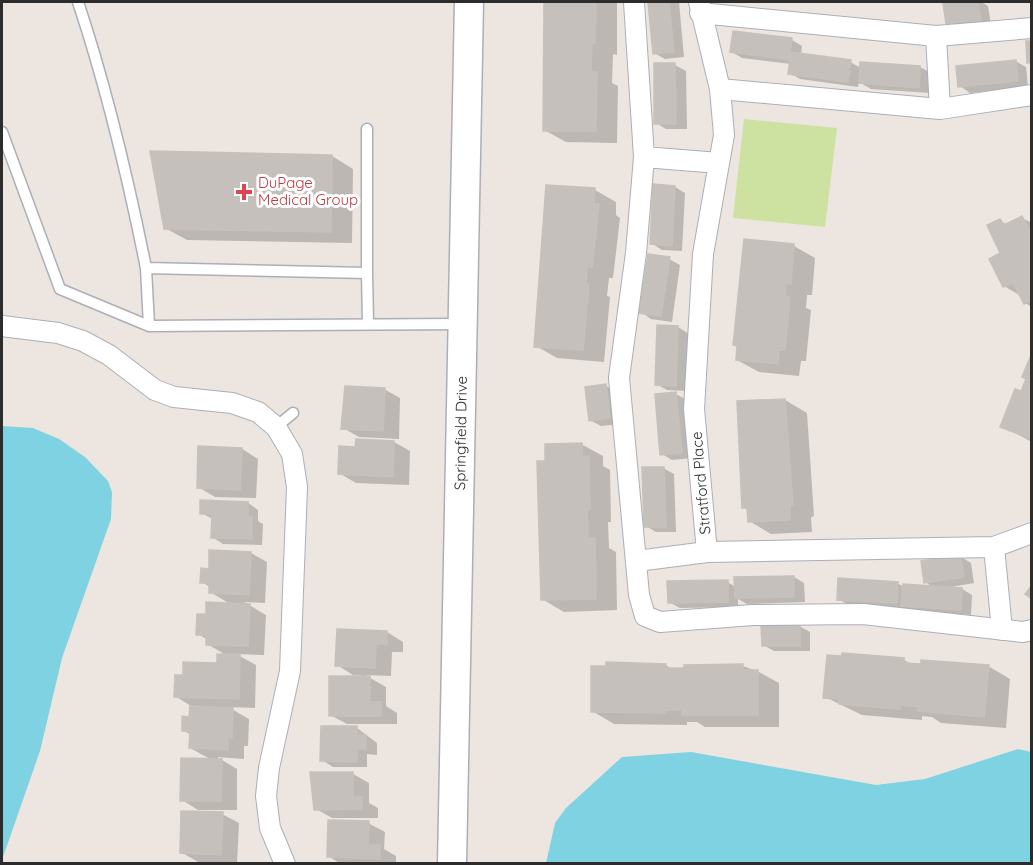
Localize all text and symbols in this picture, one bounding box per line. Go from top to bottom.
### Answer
place label: DuPage Medical Group [258,173,358,209]
marker: DuPage Medical Group [235,183,253,201]
street label: Springfield Drive [450,376,471,490]
street label: Stratford Place [687,431,714,535]

